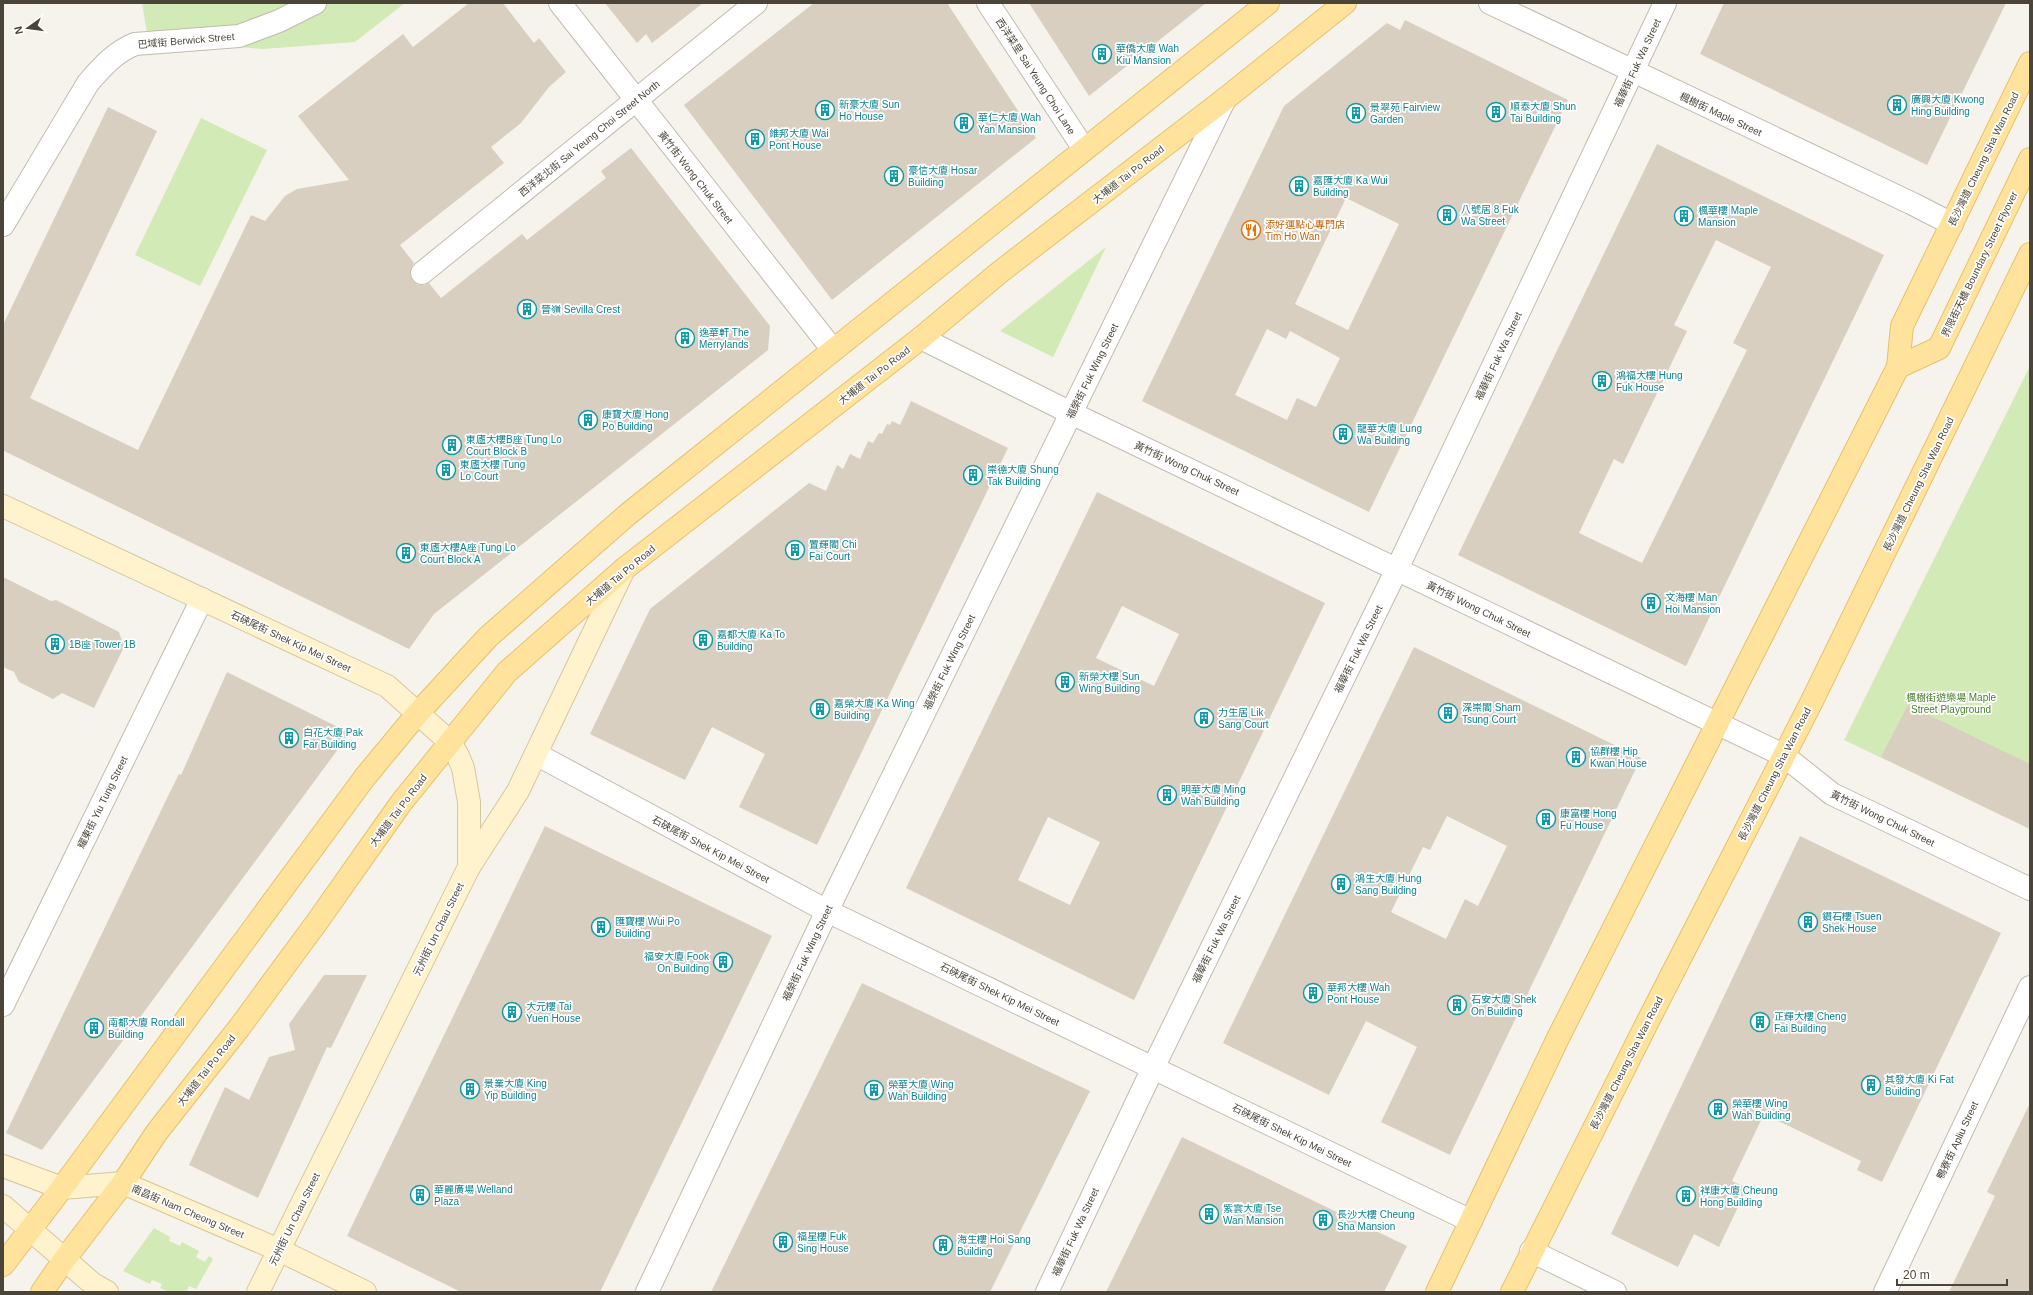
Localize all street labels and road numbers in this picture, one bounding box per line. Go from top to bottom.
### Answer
street label: 西洋菜里 Sai Yeung Choi Lane [994,16,1078,137]
street label: 福華街 Fuk Wa Street [1612,17,1663,109]
street label: 巴域街 Berwick Street [137,31,235,50]
street label: 西洋菜北街 Sai Yeung Choi Street North [517,78,662,199]
street label: 長沙灣道 Cheung Sha Wan Road [1946,90,2021,228]
street label: 楓樹街 Maple Street [1678,91,1764,138]
street label: 黃竹街 Wong Chuk Street [656,129,735,226]
street label: 大埔道 Tai Po Road [1091,143,1166,206]
street label: 界限街天橋 Boundary Street Flyover [1939,189,2020,339]
street label: 福華街 Fuk Wa Street [1473,310,1524,402]
street label: 福榮街 Fuk Wing Street [1065,322,1120,421]
street label: 大埔道 Tai Po Road [837,344,912,407]
street label: 長沙灣道 Cheung Sha Wan Road [1881,415,1956,553]
street label: 黃竹街 Wong Chuk Street [1133,439,1241,498]
street label: 大埔道 Tai Po Road [583,543,657,608]
street label: 黃竹街 Wong Chuk Street [1425,579,1533,640]
street label: 福華街 Fuk Wa Street [1332,603,1385,695]
street label: 石硤尾街 Shek Kip Mei Street [229,609,353,674]
street label: 福榮街 Fuk Wing Street [922,613,977,712]
street label: 長沙灣道 Cheung Sha Wan Road [1736,706,1813,843]
street label: 耀東街 Yiu Tung Street [75,754,130,850]
street label: 大埔道 Tai Po Road [368,772,429,848]
street label: 黃竹街 Wong Chuk Street [1829,788,1937,849]
street label: 石硤尾街 Shek Kip Mei Street [650,814,771,885]
street label: 元州街 Un Chau Street [411,881,466,977]
street label: 福華街 Fuk Wa Street [1190,893,1243,985]
street label: 福榮街 Fuk Wing Street [780,903,835,1003]
street label: 石硤尾街 Shek Kip Mei Street [938,961,1061,1028]
street label: 長沙灣道 Cheung Sha Wan Road [1588,995,1665,1132]
street label: 大埔道 Tai Po Road [175,1033,238,1108]
street label: 鴨寮街 Apliu Street [1935,1099,1980,1181]
street label: 石硤尾街 Shek Kip Mei Street [1230,1102,1353,1169]
street label: 元州街 Un Chau Street [267,1171,322,1267]
street label: 南昌街 Nam Cheong Street [130,1183,246,1240]
street label: 福華街 Fuk Wa Street [1050,1186,1101,1278]

